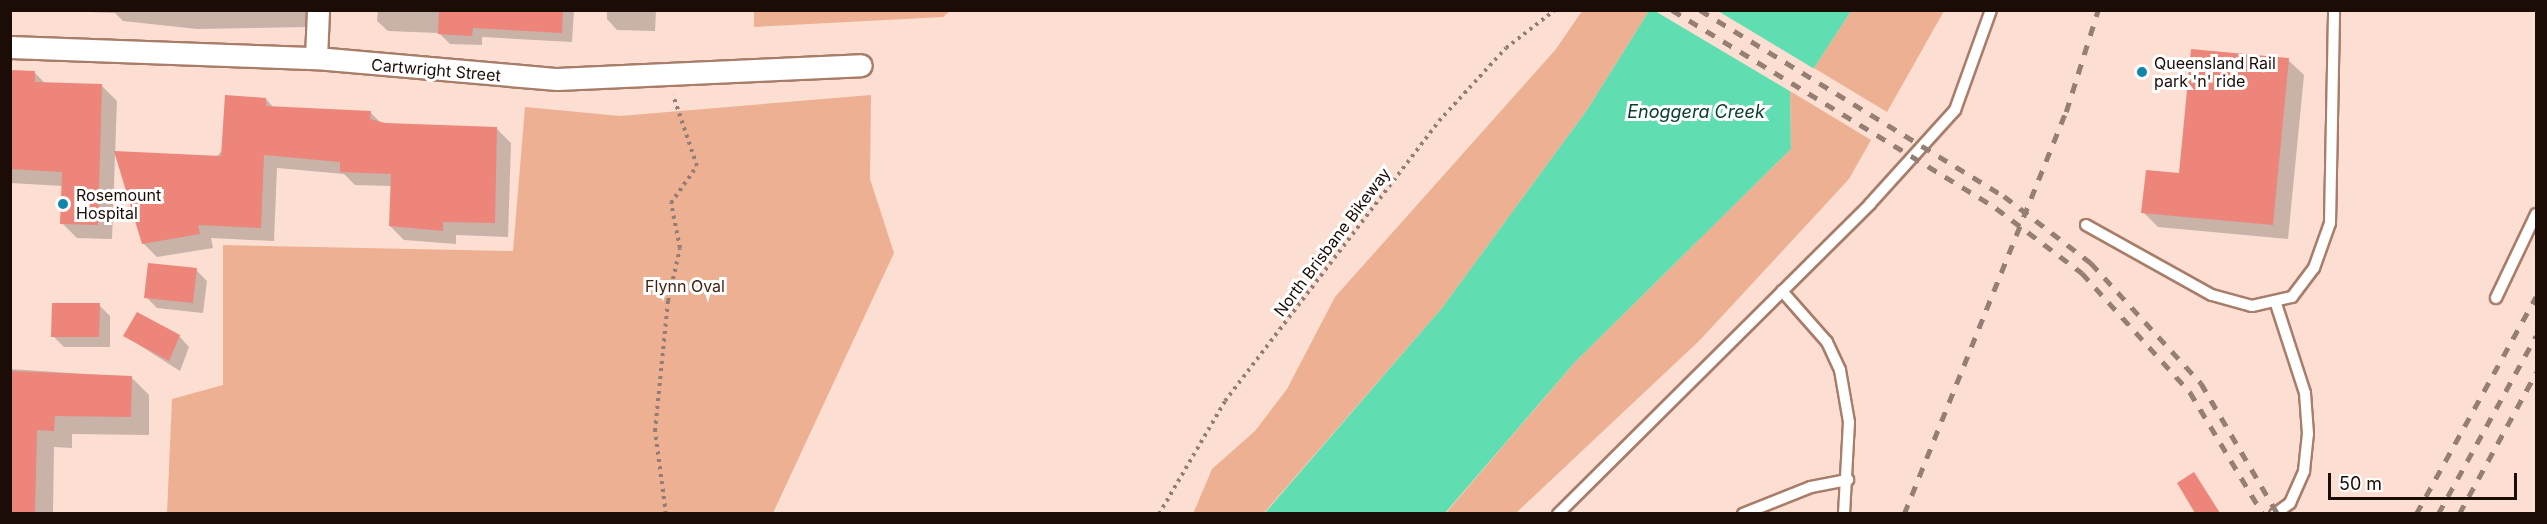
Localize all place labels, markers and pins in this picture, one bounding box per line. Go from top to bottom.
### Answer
place label: Queensland Rail park 'n' ride [2154,53,2276,91]
marker: Queensland Rail park 'n' ride [2135,65,2149,79]
place label: Rosemount Hospital [76,185,161,223]
marker: Rosemount Hospital [54,195,72,213]

